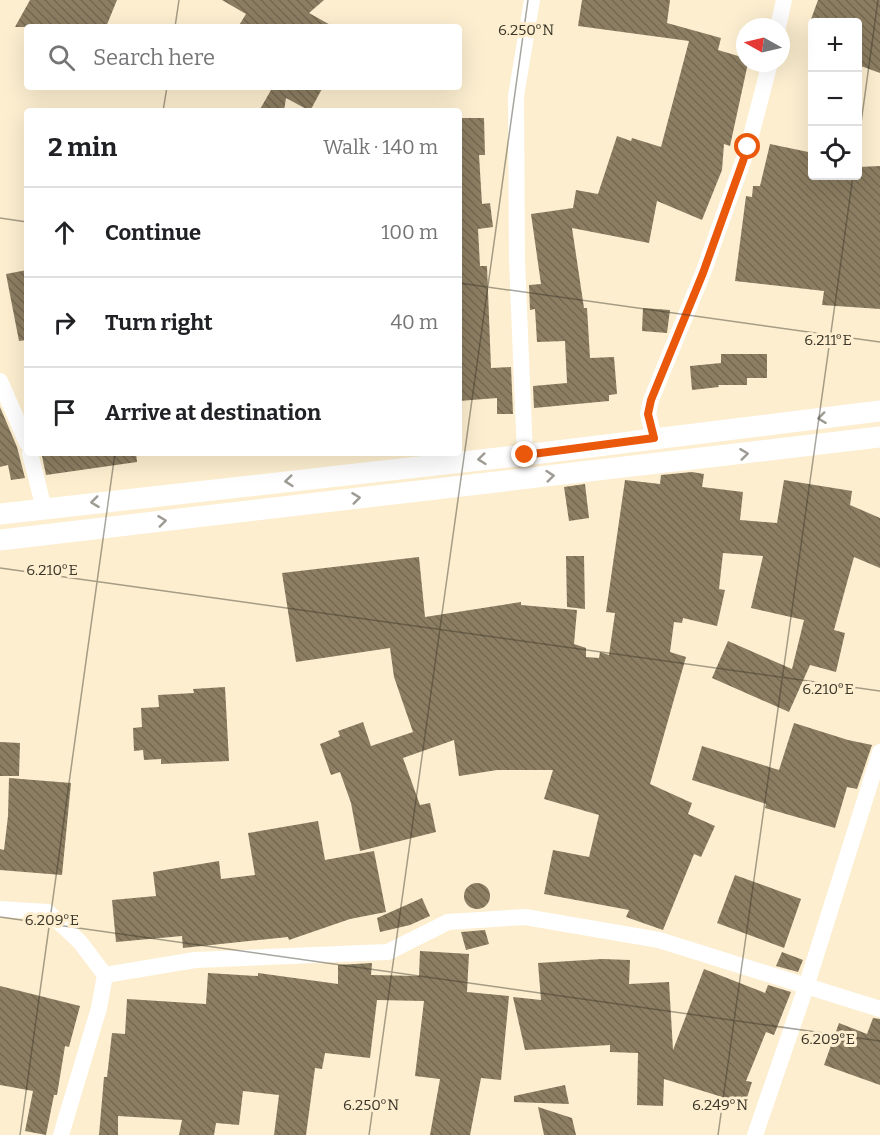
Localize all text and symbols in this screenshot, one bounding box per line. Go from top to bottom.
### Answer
north arrow [736,18,790,72]
map controls [808,18,862,180]
button: + [808,18,862,72]
text: 6.250°N [498,21,554,39]
search box [24,24,462,90]
icon: search [45,41,78,74]
text: Search here [93,44,215,71]
button: − [808,72,862,126]
button: locate [808,126,862,180]
text: 2 min [48,132,117,163]
route start [734,133,760,159]
text: Walk · 140 m [323,135,438,159]
icon: ahead [48,216,81,249]
text: Continue [105,219,201,246]
text: 100 m [381,220,438,244]
icon: right [48,306,81,339]
text: Turn right [105,309,213,336]
text: 40 m [390,310,438,334]
text: 6.211°E [804,331,852,349]
icon: arrive [48,396,81,429]
text: Arrive at destination [105,399,321,426]
one-way arrow [817,411,826,423]
route end [511,441,537,467]
one-way arrow [739,448,748,461]
one-way arrow [478,453,487,465]
one-way arrow [545,470,554,483]
one-way arrow [284,474,293,487]
one-way arrow [352,492,361,505]
one-way arrow [90,495,99,508]
one-way arrow [158,515,167,528]
text: 6.210°E [26,561,78,579]
text: 6.210°E [802,680,854,698]
text: 6.209°E [25,911,79,929]
text: 6.209°E [801,1030,855,1048]
text: 6.250°N [343,1096,399,1114]
text: 6.249°N [692,1096,748,1114]

